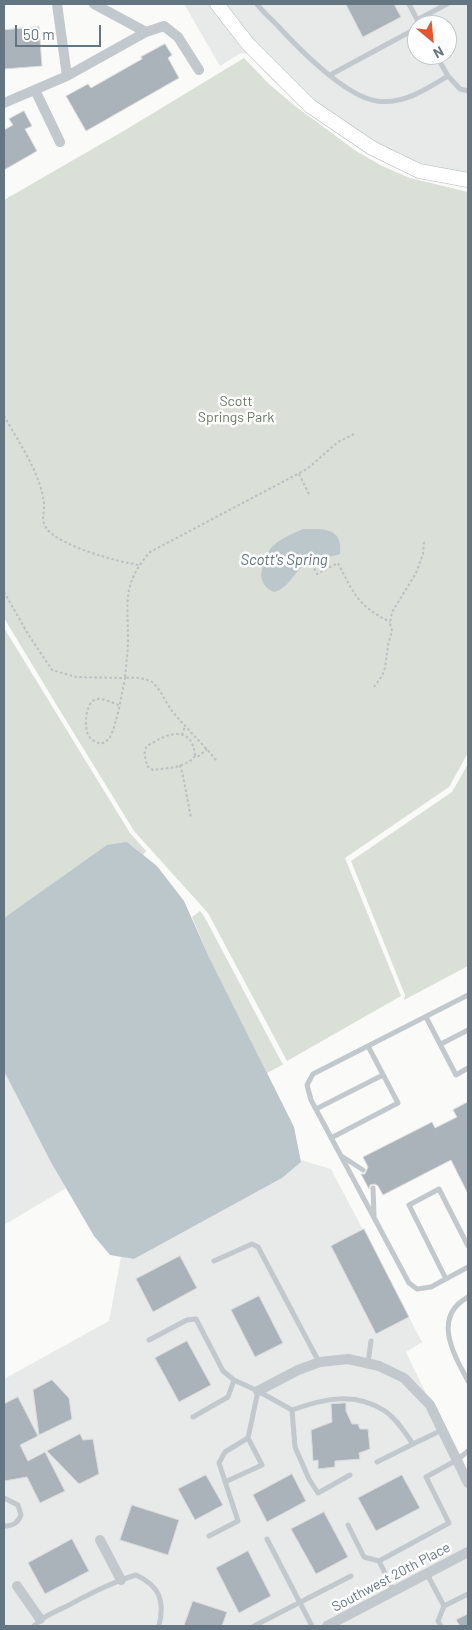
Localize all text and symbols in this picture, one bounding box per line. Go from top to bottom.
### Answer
scale bar [18,15,104,47]
north arrow [407,15,457,65]
text: 50 m [23,25,55,43]
text: N [431,43,447,62]
park label: Scott Springs Park [198,393,274,426]
water label: Scott's Spring [240,551,328,569]
street label: Southwest 20th Place [329,1539,453,1615]

